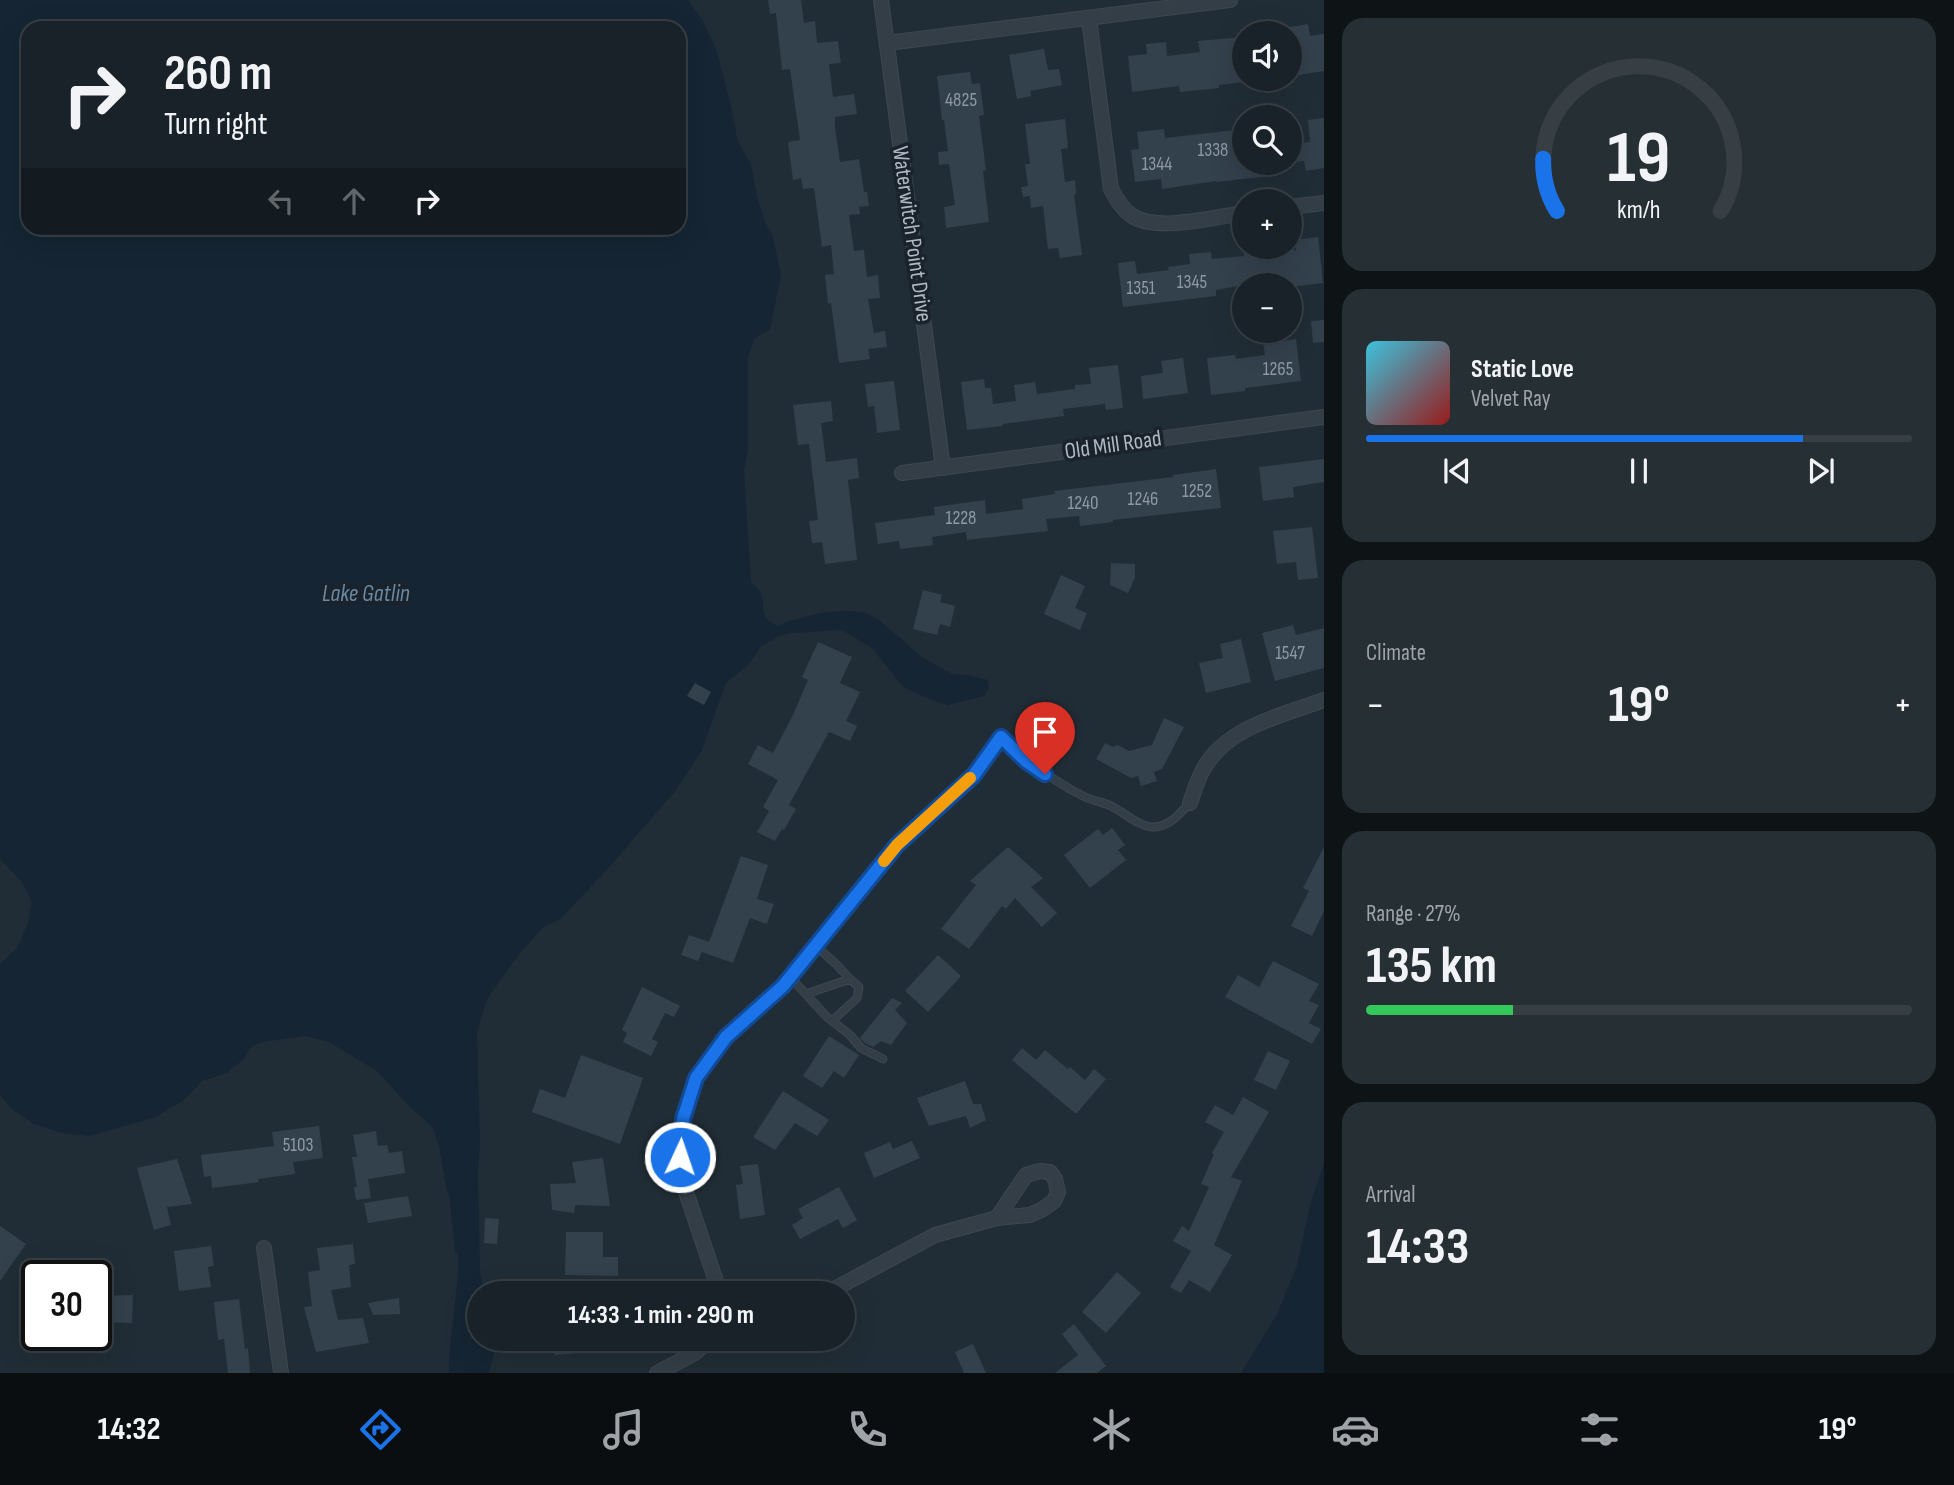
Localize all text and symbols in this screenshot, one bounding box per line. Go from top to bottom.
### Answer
map controls [1232,21,1302,343]
button: sound [1232,21,1302,91]
text: 260 m [164,45,272,104]
icon: right [49,49,140,140]
house number: 4825 [945,89,977,112]
text: Turn right [164,105,268,144]
button: search [1232,105,1302,175]
text: 19 [1607,115,1671,203]
house number: 1338 [1198,139,1228,162]
street label: Waterwitch Point Drive [886,144,938,324]
house number: 1344 [1142,153,1172,176]
icon: left [262,182,300,220]
icon: ahead [335,182,373,220]
icon: right [408,182,446,220]
button: + [1232,189,1302,259]
text: km/h [1617,194,1661,225]
house number: 1345 [1177,271,1207,294]
button: − [1232,273,1302,343]
house number: 1351 [1127,277,1156,300]
text: Static Love [1471,354,1574,385]
house number: 1265 [1263,358,1293,381]
text: Velvet Ray [1471,385,1551,413]
street label: Old Mill Road [1063,424,1163,466]
icon: previous [1438,452,1476,490]
icon: pause [1620,452,1658,490]
icon: next [1802,452,1840,490]
house number: 1252 [1182,480,1212,503]
house number: 1246 [1128,488,1158,511]
house number: 1240 [1068,492,1099,515]
house number: 1228 [946,507,976,530]
water label: Lake Gatlin [322,579,410,608]
text: Climate [1366,639,1426,667]
house number: 1547 [1275,642,1305,665]
text: 19° [1608,674,1670,737]
text: − [1366,683,1385,728]
text: + [1893,683,1912,728]
pin [1015,702,1075,774]
icon: arrive [1026,713,1064,751]
text: Range · 27% [1366,900,1461,928]
text: 135 km [1366,935,1497,998]
position arrow [643,1120,717,1194]
house number: 5103 [283,1134,313,1157]
text: Arrival [1366,1181,1415,1209]
text: 14:33 [1366,1216,1469,1279]
speed limit sign: 30 [21,1260,112,1351]
text: 14:33 · 1 min · 290 m [568,1300,754,1331]
icon: directions [356,1405,405,1454]
icon: music [599,1405,648,1454]
icon: phone [843,1405,892,1454]
icon: climate [1087,1405,1136,1454]
icon: car [1331,1405,1380,1454]
icon: filters [1575,1405,1624,1454]
text: 14:32 [97,1410,161,1449]
text: 19° [1819,1410,1857,1449]

